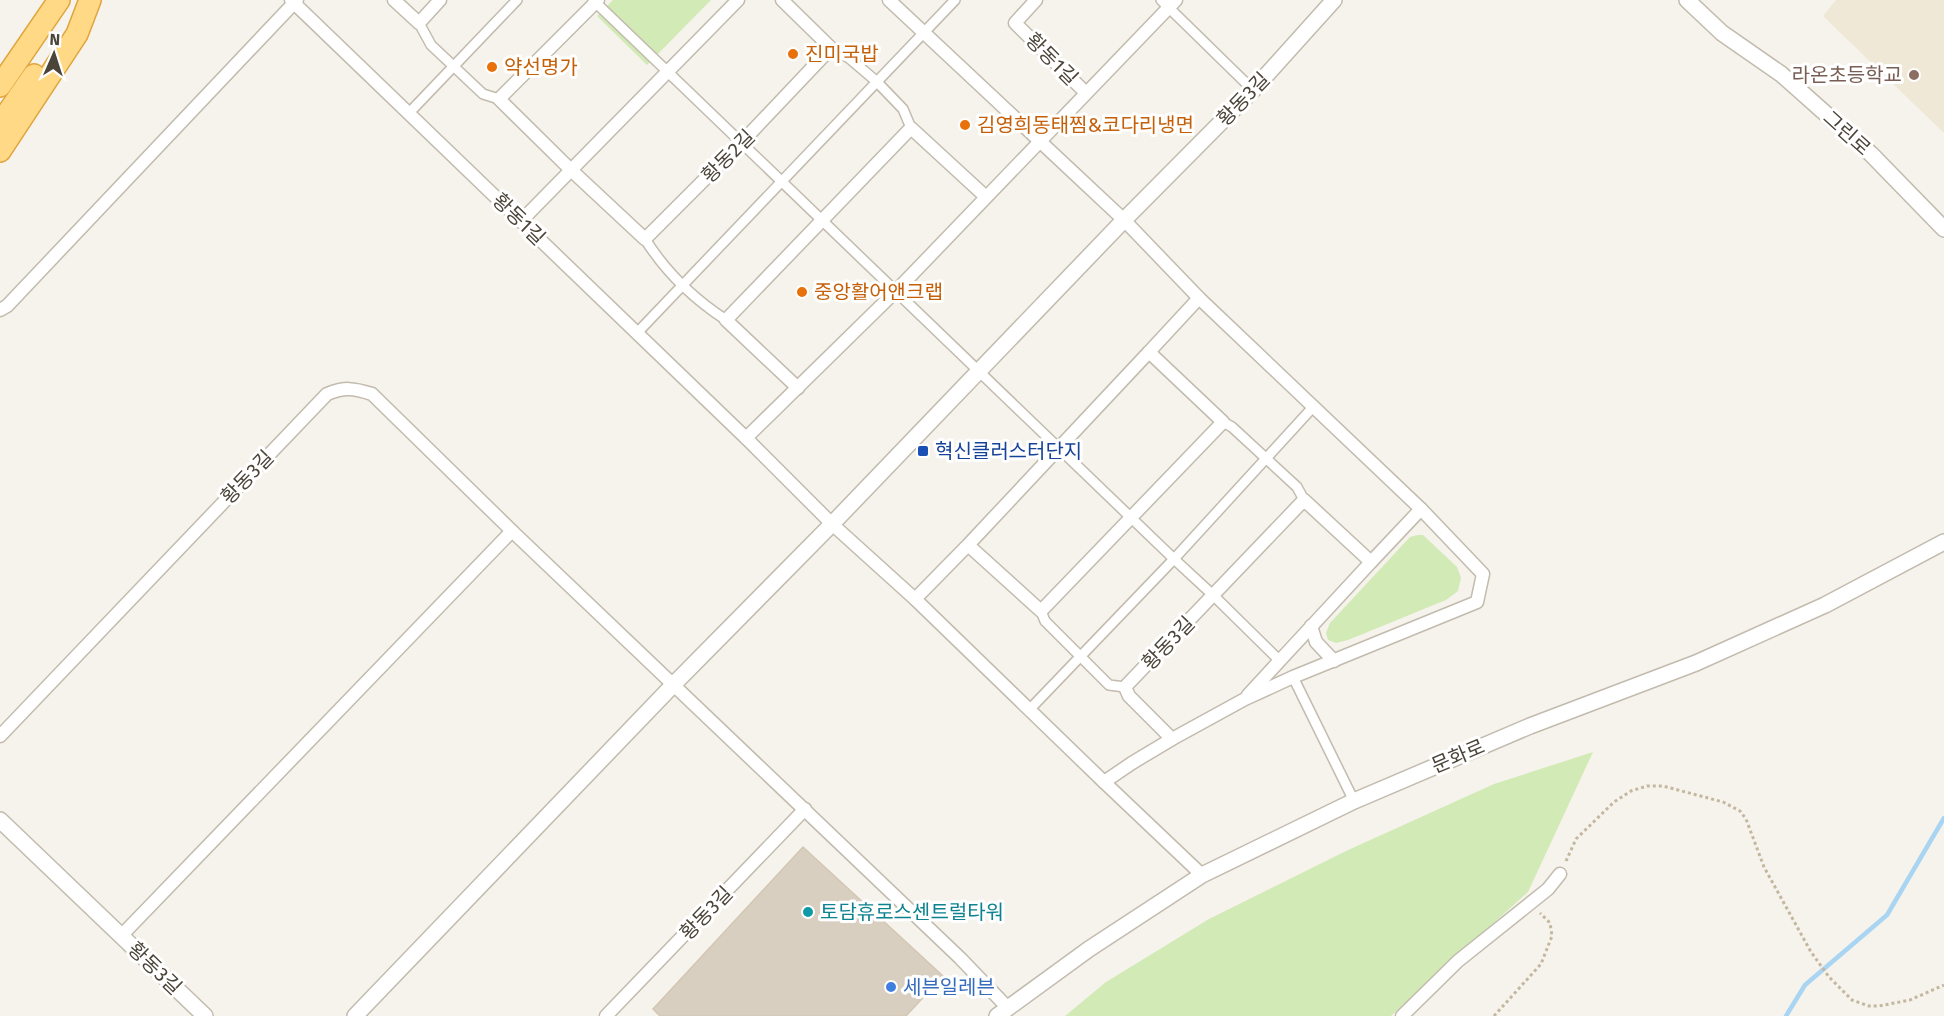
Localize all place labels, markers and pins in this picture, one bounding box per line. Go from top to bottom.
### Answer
place label: 진미국밥 [805,42,879,66]
marker: 진미국밥 [786,47,800,61]
place label: 약선명가 [504,55,578,79]
marker: 약선명가 [485,60,499,74]
place label: 라온초등학교 [1792,63,1902,87]
marker: 라온초등학교 [1907,68,1921,82]
place label: 김영희동태찜&코다리냉면 [977,113,1194,137]
marker: 김영희동태찜&코다리냉면 [958,118,972,132]
place label: 중앙활어앤크랩 [814,280,943,304]
marker: 중앙활어앤크랩 [795,285,809,299]
place label: 혁신클러스터단지 [935,439,1082,463]
marker: 혁신클러스터단지 [916,444,930,458]
place label: 토담휴로스센트럴타워 [820,900,1004,924]
marker: 토담휴로스센트럴타워 [801,905,815,919]
place label: 세븐일레븐 [903,975,995,999]
marker: 세븐일레븐 [884,980,898,994]

